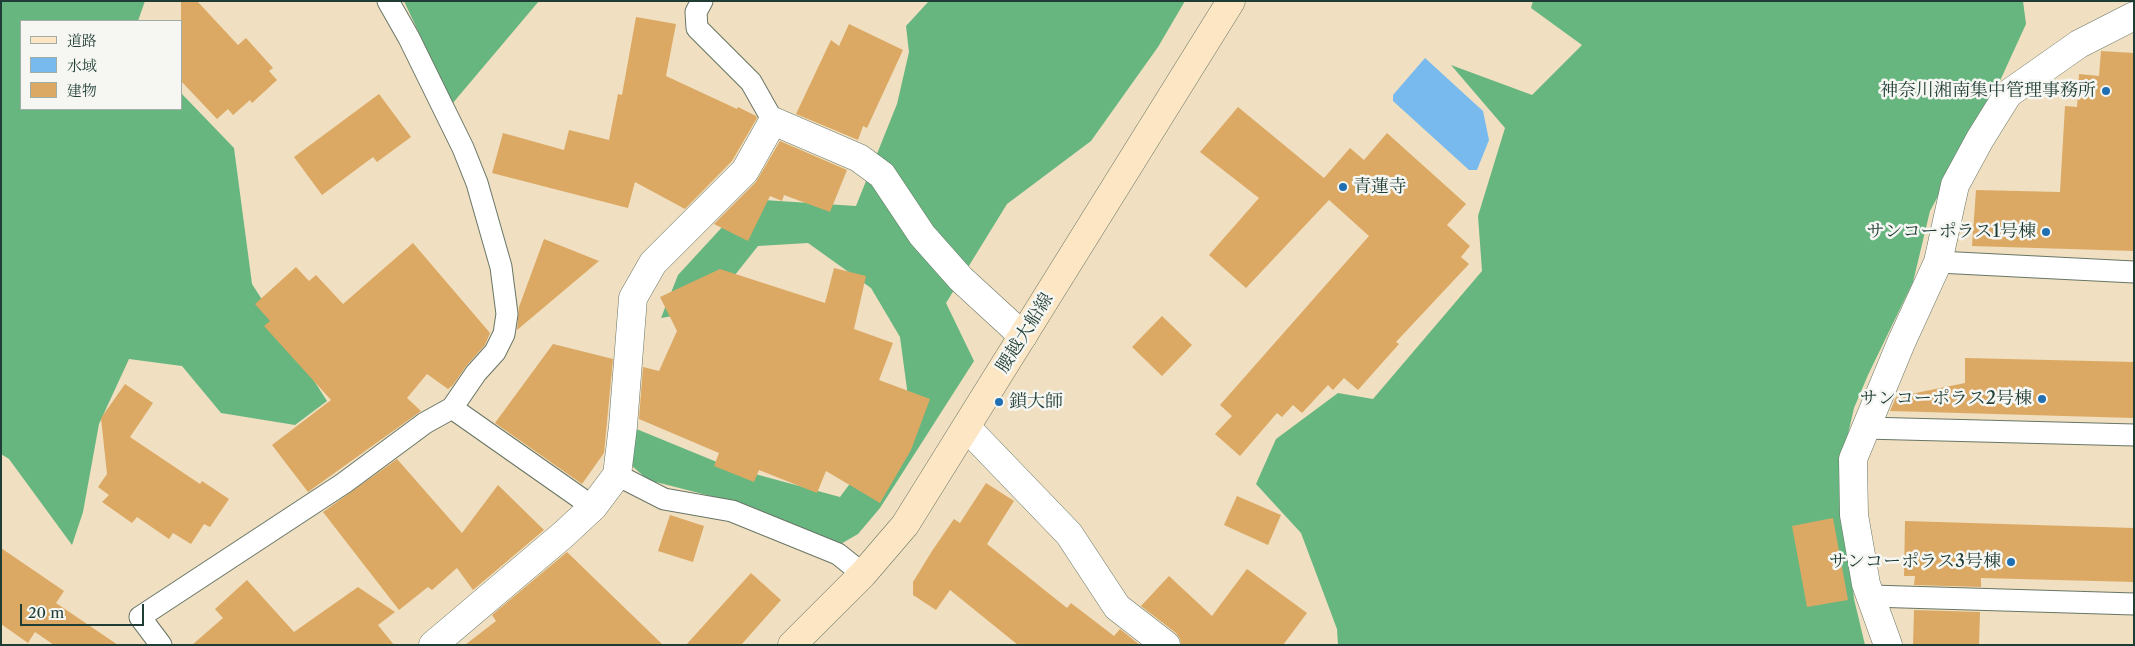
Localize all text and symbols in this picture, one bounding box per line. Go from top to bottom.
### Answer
legend [20,20,182,110]
text: 道路 [67,31,97,50]
text: 水域 [67,56,97,75]
place label: 神奈川湘南集中管理事務所 [1880,80,2096,102]
text: 建物 [67,81,97,100]
marker: 神奈川湘南集中管理事務所 [2100,85,2112,97]
place label: 青蓮寺 [1353,176,1407,198]
marker: 青蓮寺 [1337,181,1349,193]
place label: サンコーポラス1号棟 [1866,221,2036,243]
marker: サンコーポラス1号棟 [2040,226,2052,238]
street label: 腰越大船線 [992,289,1058,377]
place label: サンコーポラス2号棟 [1860,388,2032,410]
place label: 鎖大師 [1009,391,1063,413]
marker: サンコーポラス2号棟 [2036,393,2048,405]
marker: 鎖大師 [993,396,1005,408]
place label: サンコーポラス3号棟 [1829,551,2001,573]
marker: サンコーポラス3号棟 [2005,556,2017,568]
scale bar [22,594,146,626]
text: 20 m [28,603,64,622]

